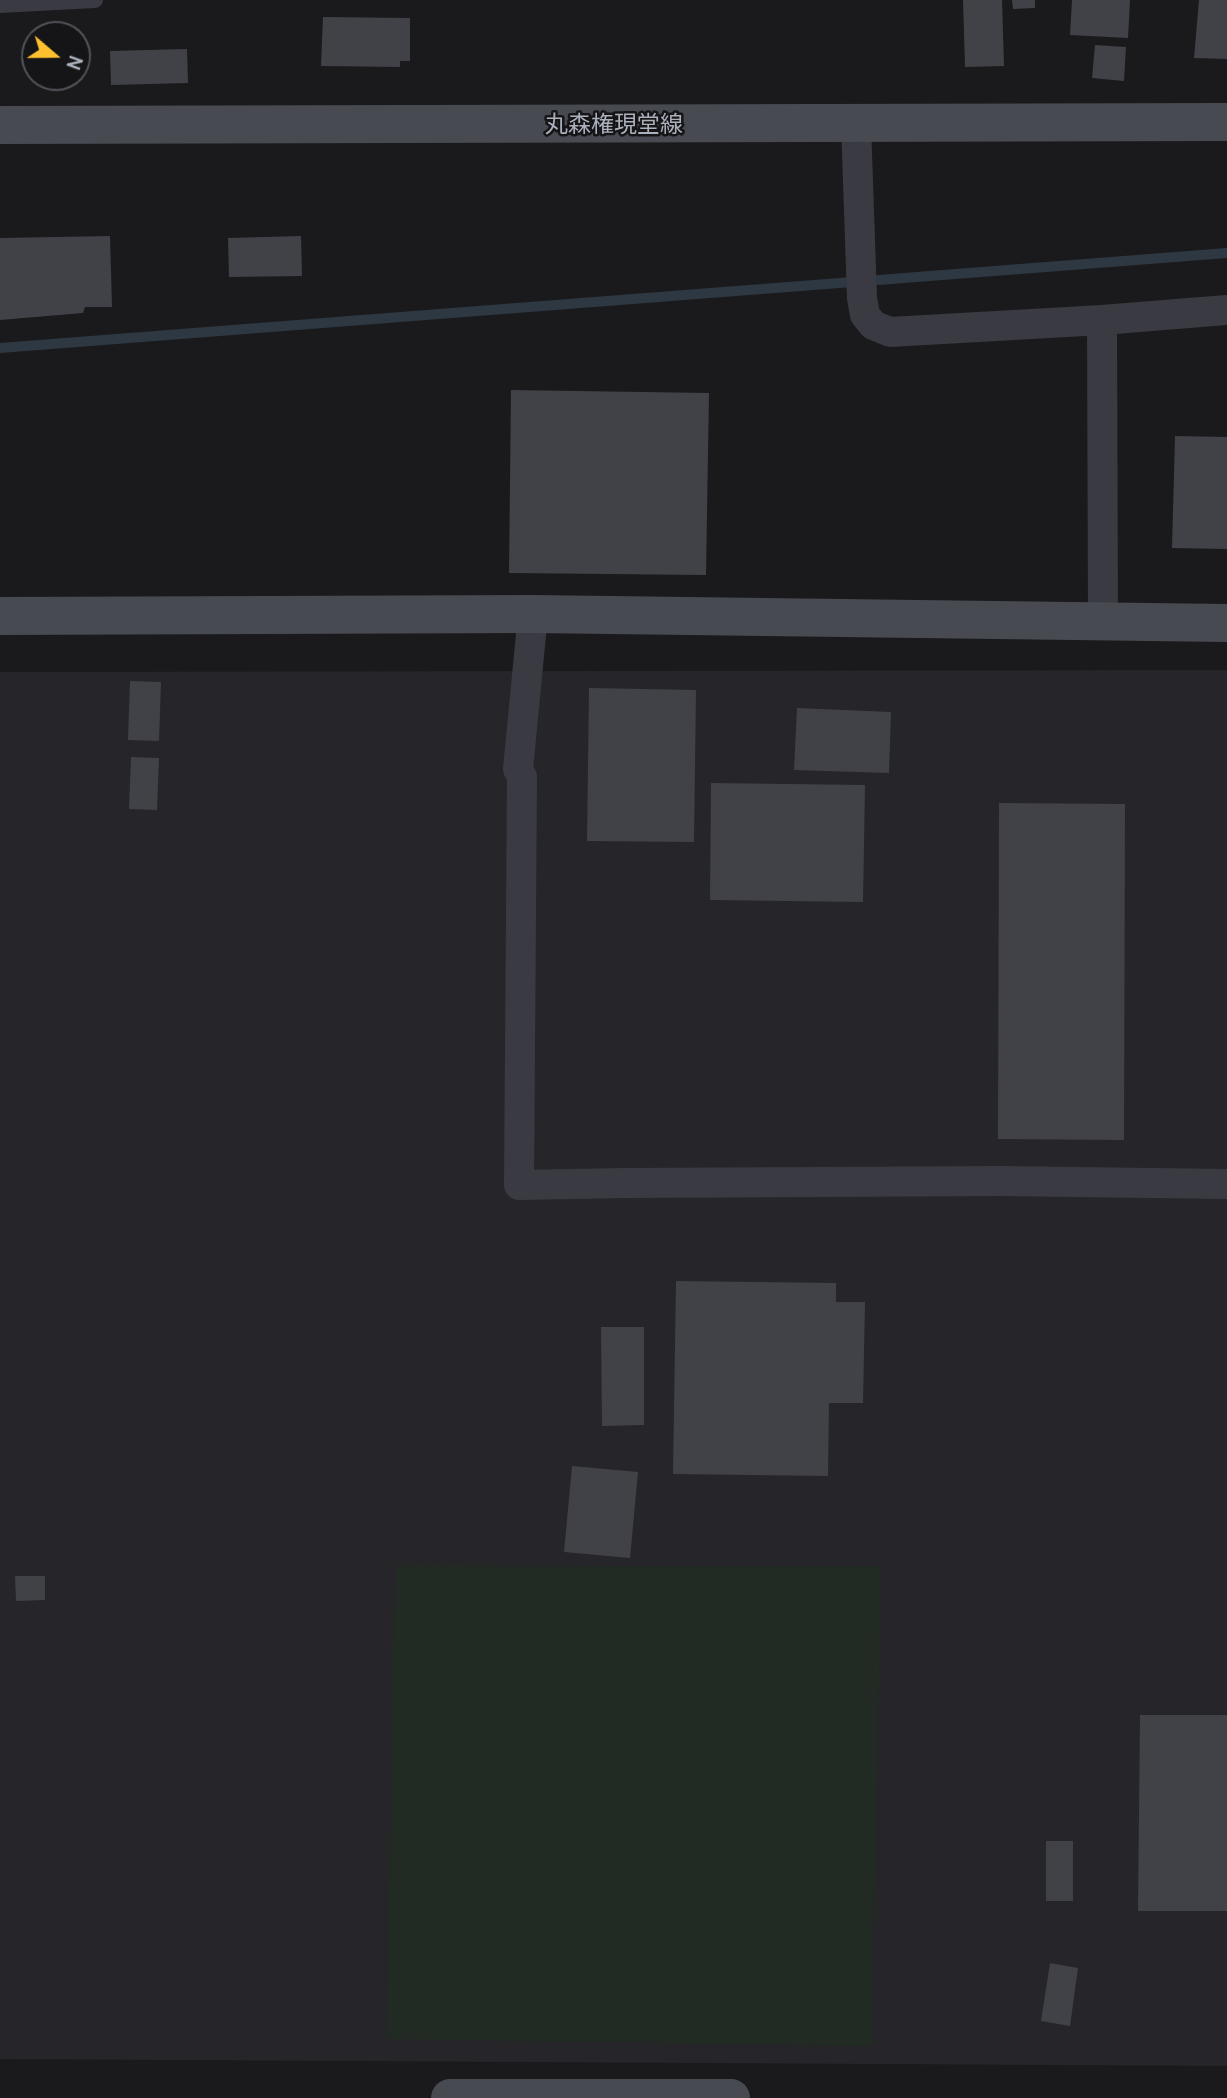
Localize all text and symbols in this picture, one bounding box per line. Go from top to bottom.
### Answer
north arrow [21,21,91,91]
text: N [61,52,87,73]
street label: 丸森権現堂線 [545,111,683,139]

